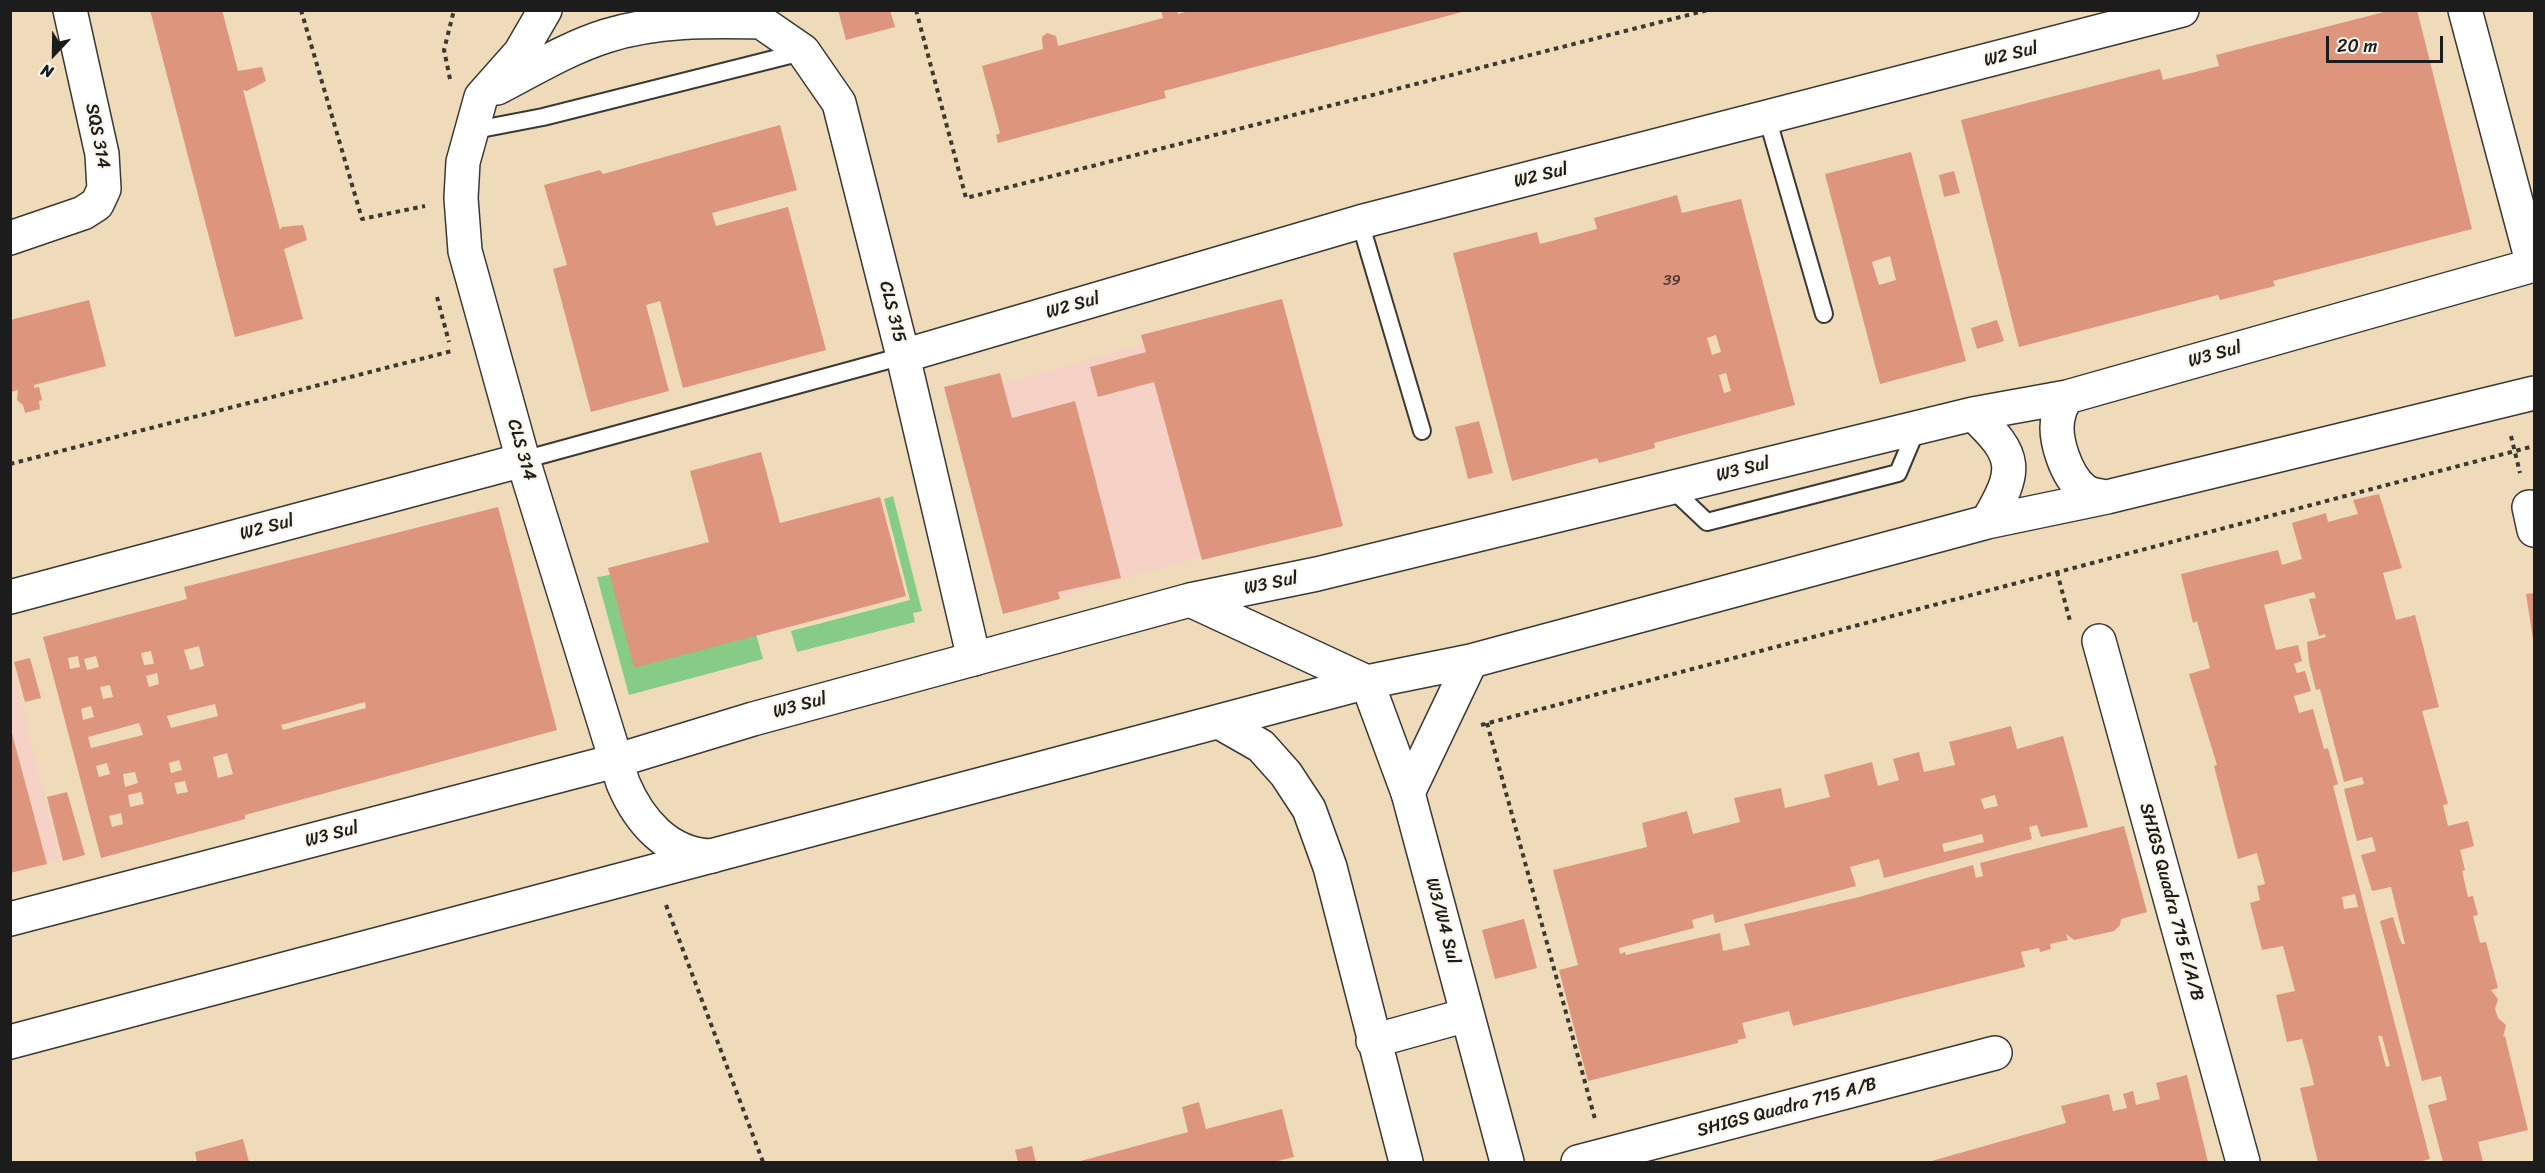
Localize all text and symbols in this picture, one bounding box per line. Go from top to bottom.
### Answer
north arrow [24,24,84,84]
scale bar [2329,24,2446,62]
text: 20 m [2337,30,2377,62]
street label: W2 Sul [1982,38,2040,72]
text: N [36,56,58,87]
street label: SQS 314 [80,101,114,171]
street label: W2 Sul [1512,159,1570,193]
house number: 39 [1663,272,1681,290]
street label: CLS 315 [874,279,910,345]
street label: W2 Sul [1044,288,1102,324]
street label: W3 Sul [2186,337,2244,373]
street label: CLS 314 [502,417,540,483]
street label: W3 Sul [1714,453,1772,487]
street label: W2 Sul [238,510,296,546]
street label: W3 Sul [1242,568,1300,600]
street label: W3 Sul [771,689,829,723]
street label: SHIGS Quadra 715 E/A/B [2134,801,2208,1003]
street label: W3 Sul [303,818,361,852]
street label: W3/W4 Sul [1420,875,1464,967]
street label: SHIGS Quadra 715 A/B [1695,1074,1879,1142]

